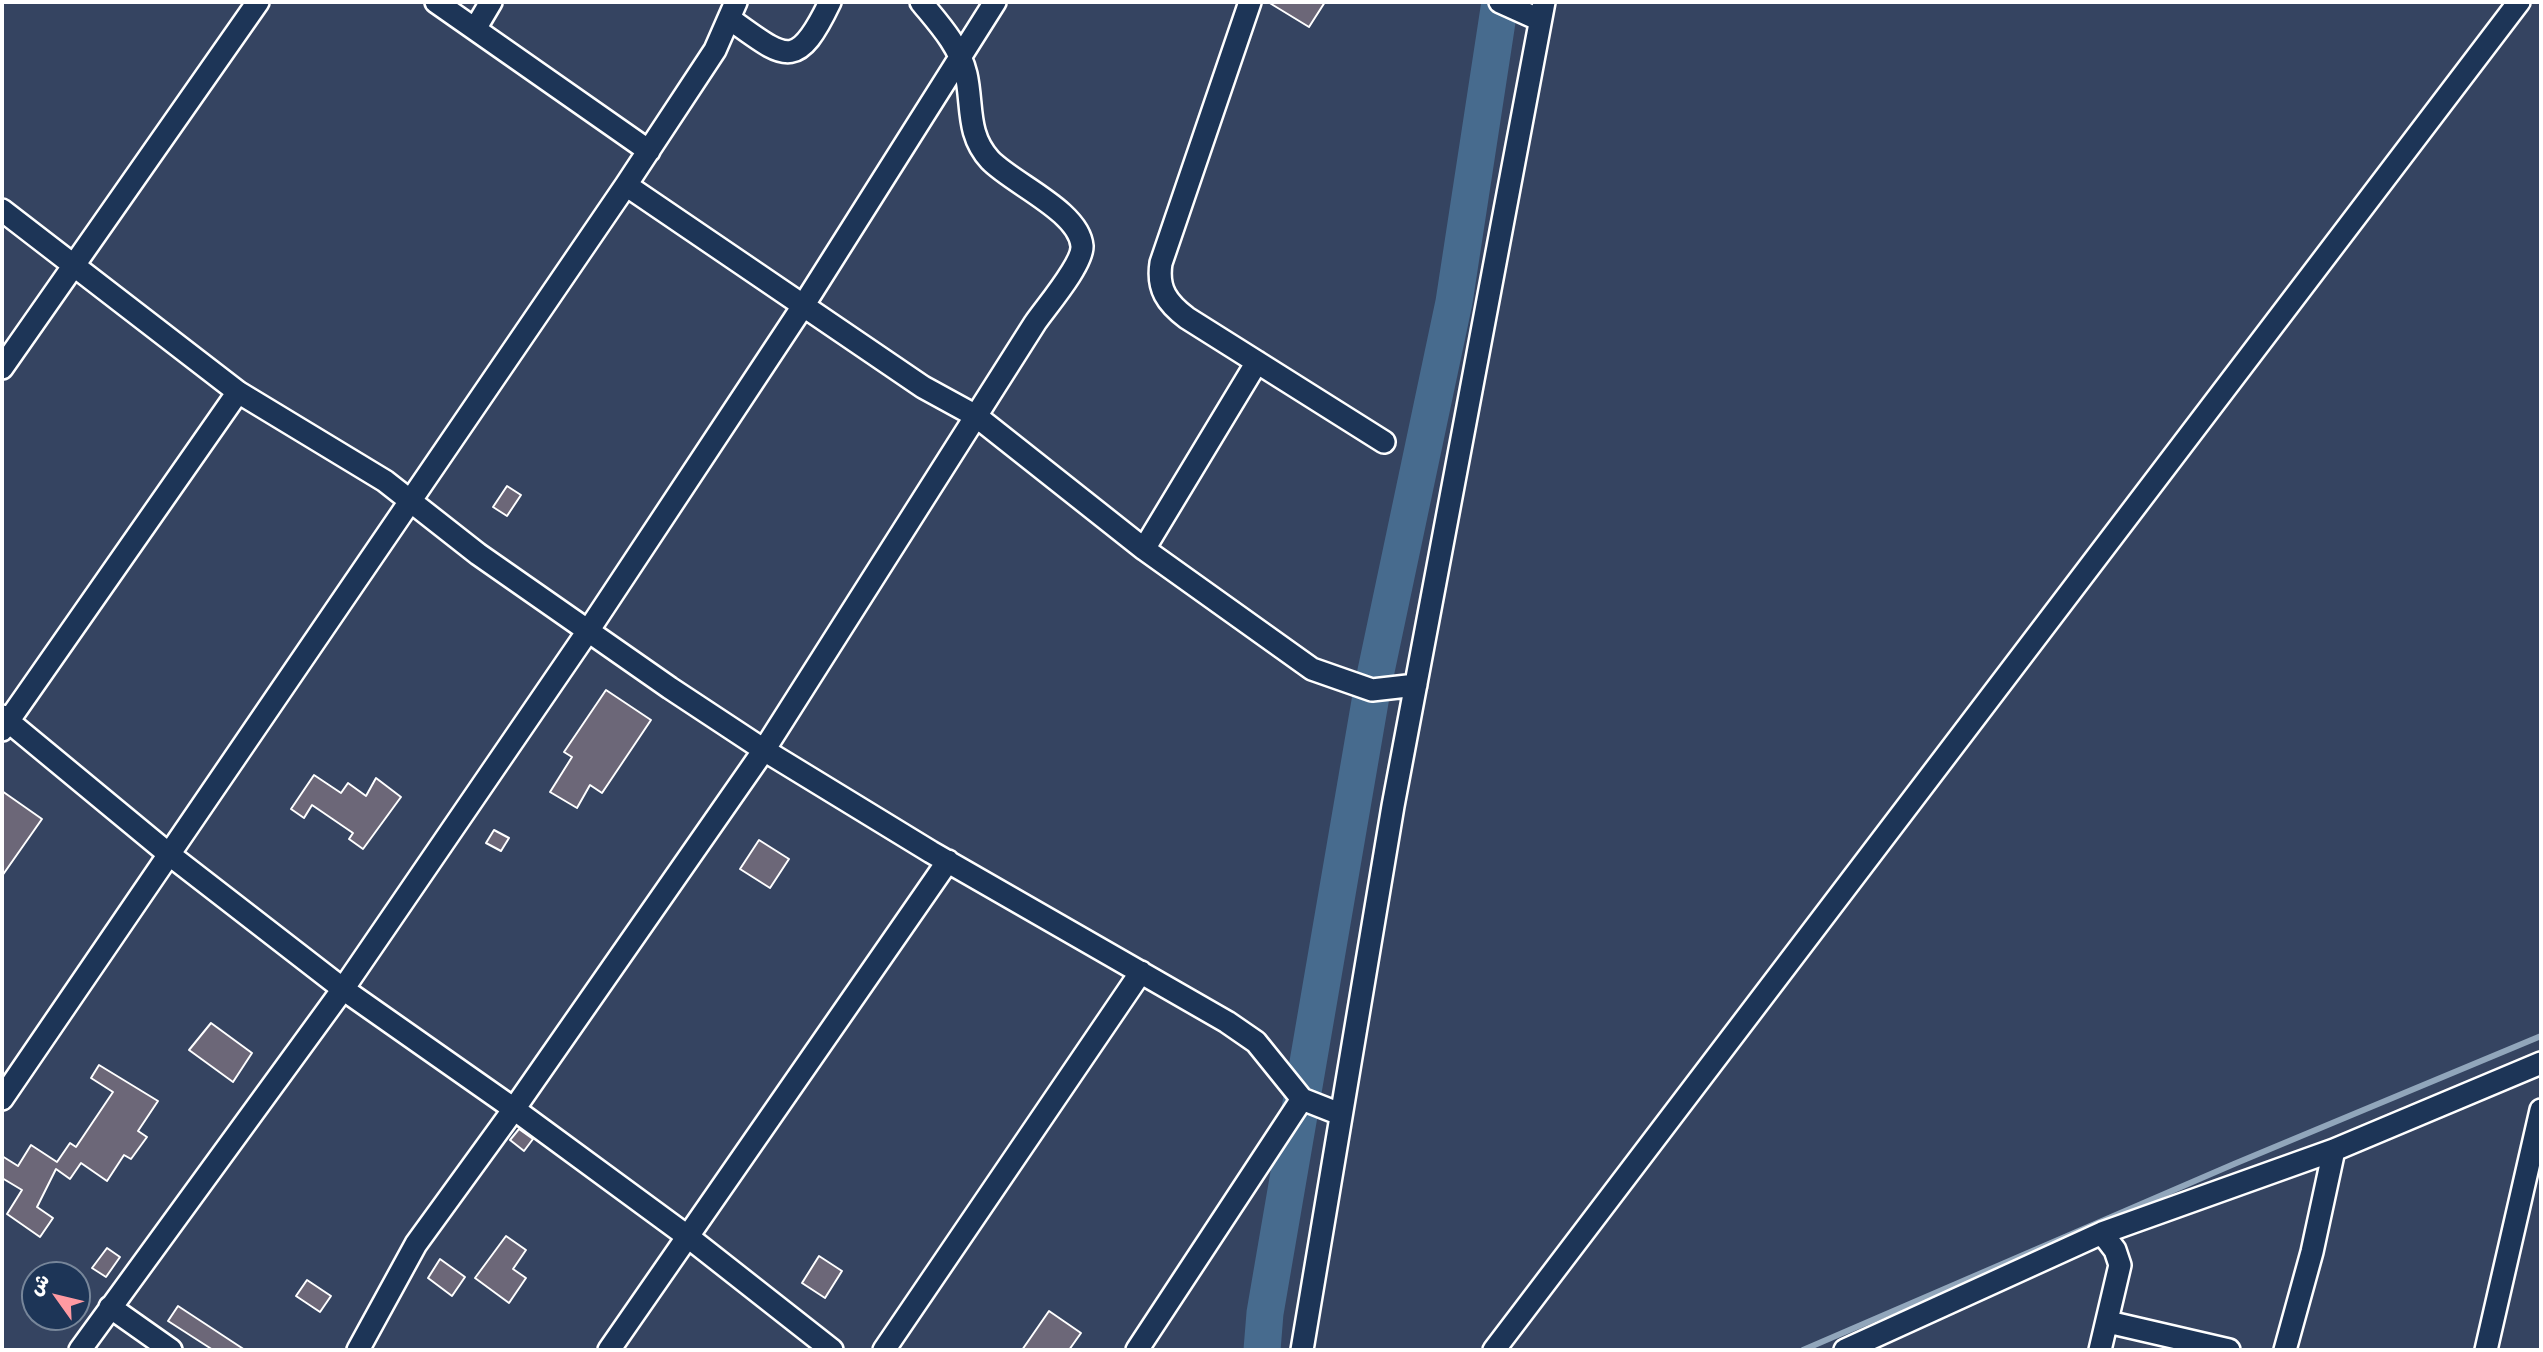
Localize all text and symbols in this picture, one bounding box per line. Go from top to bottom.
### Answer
north arrow [21,1261,91,1331]
text: ش [23,1269,57,1301]

